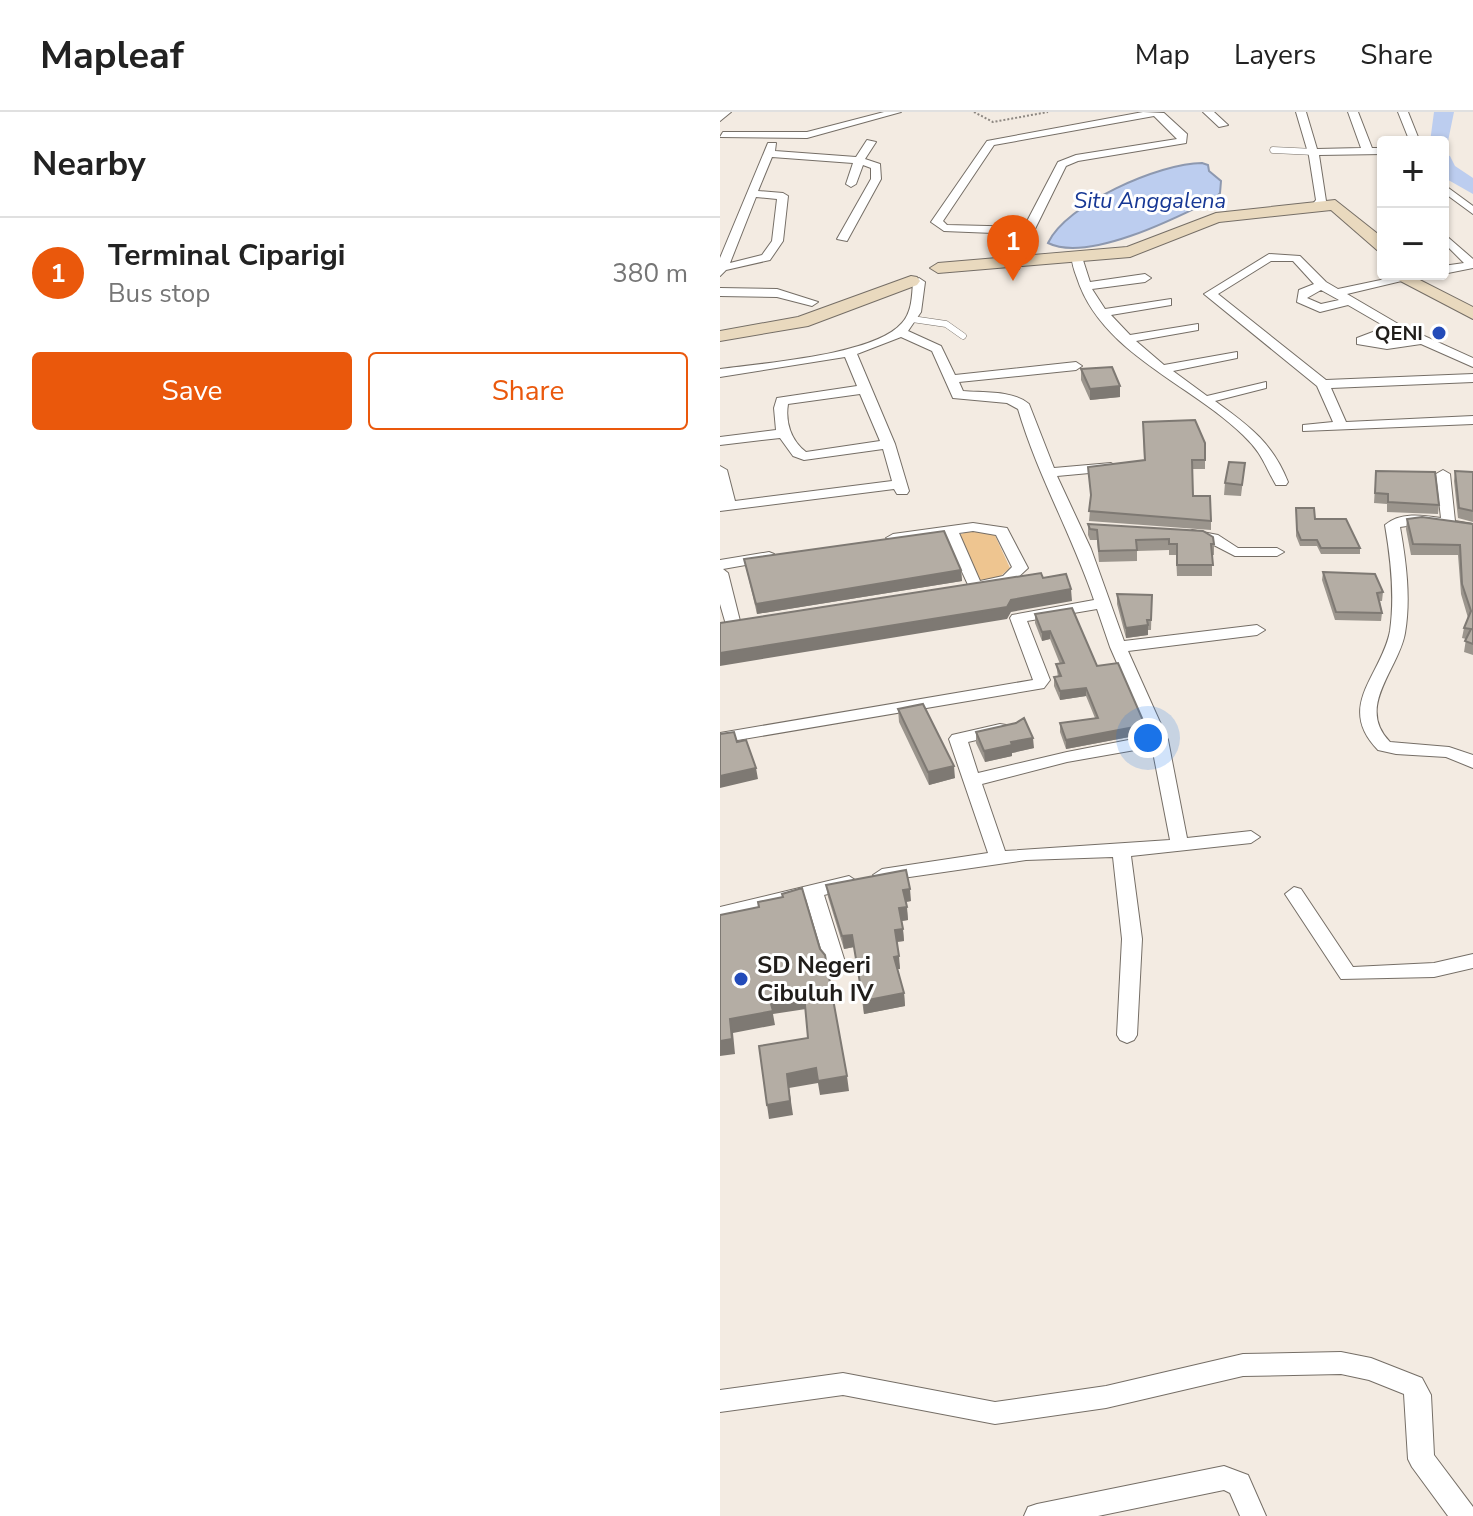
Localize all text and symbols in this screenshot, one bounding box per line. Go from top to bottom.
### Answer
text: Mapleaf [40,30,184,81]
text: Map [1135,36,1190,74]
text: Layers [1234,36,1316,74]
text: Share [1360,36,1433,74]
map controls [1377,136,1449,280]
button: + [1377,136,1449,208]
text: Nearby [32,141,146,187]
water label: Situ Anggalena [1074,186,1226,216]
button: − [1377,208,1449,280]
pin: 1 [987,215,1039,281]
text: Terminal Ciparigi [108,235,346,276]
text: 1 [50,256,66,291]
text: 380 m [612,256,688,291]
text: Bus stop [108,276,210,311]
place label: QENI [1375,320,1423,347]
marker: QENI [1430,324,1448,342]
button: Save [32,352,352,430]
button: Share [368,352,688,430]
your location [1128,718,1168,758]
place label: SD Negeri Cibuluh IV [757,949,875,1009]
marker: SD Negeri Cibuluh IV [732,970,750,988]

